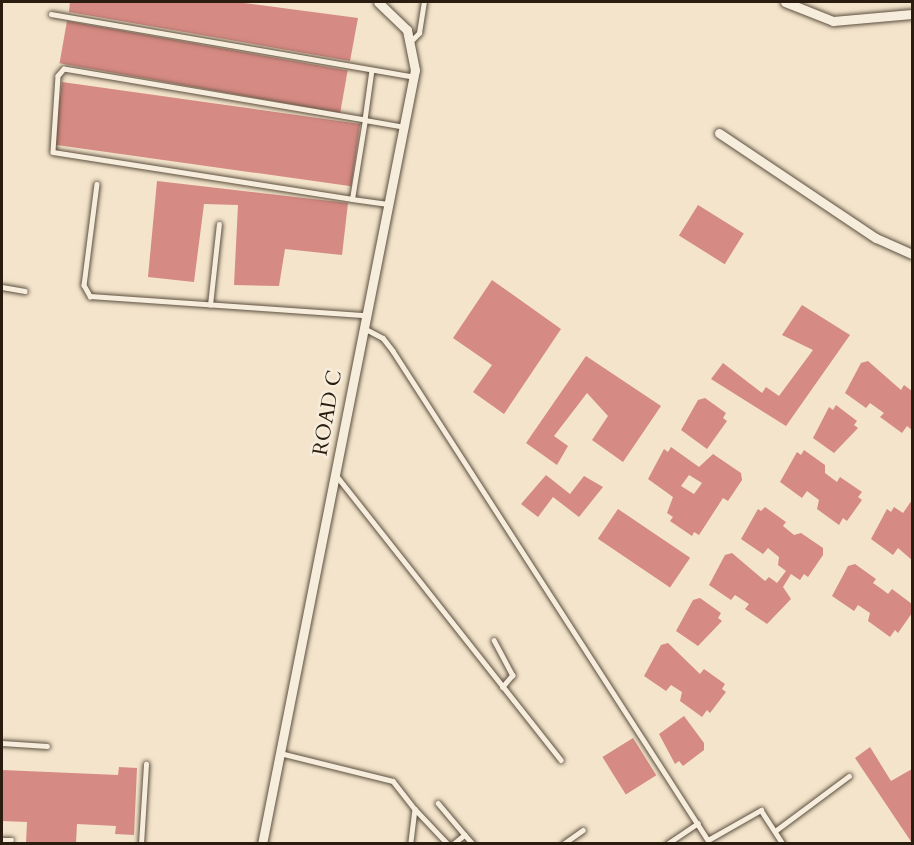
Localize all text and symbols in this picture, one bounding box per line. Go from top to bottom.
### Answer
street label: ROAD C [308,368,348,458]

